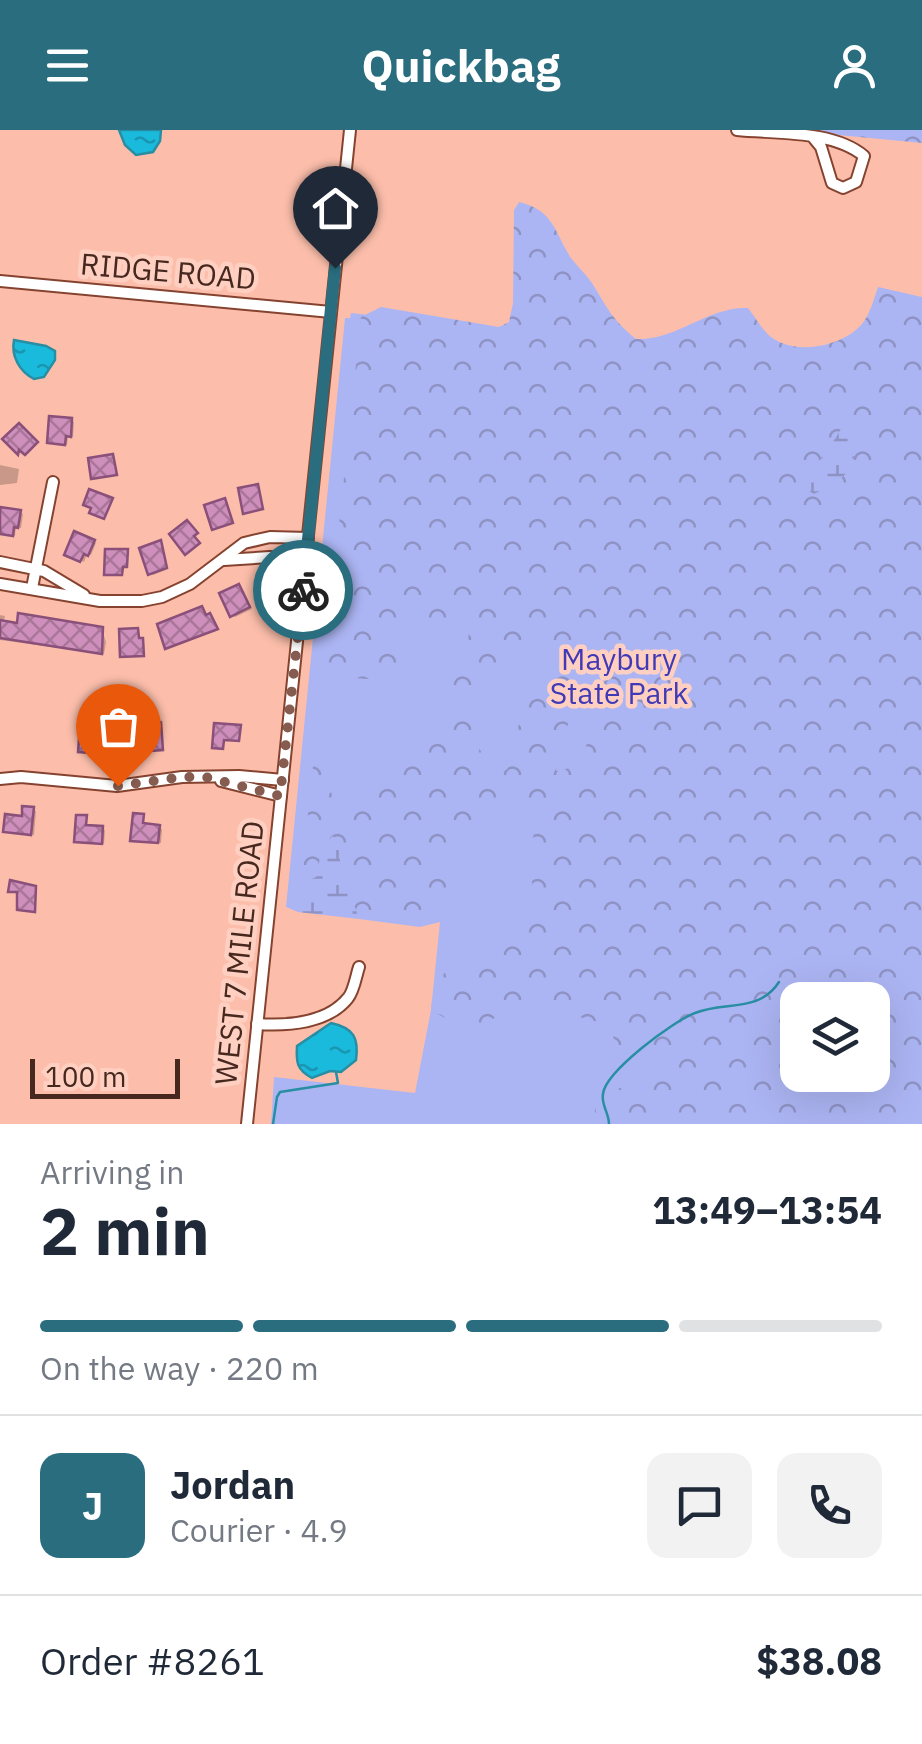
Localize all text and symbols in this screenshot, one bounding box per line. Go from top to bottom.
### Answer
text: Quickbag [362,36,560,94]
icon: menu [40,38,95,93]
icon: person [827,38,882,93]
pin [293,166,378,269]
icon: home [308,181,363,236]
street label: RIDGE ROAD [79,243,257,298]
courier [253,540,353,640]
icon: bike [276,563,331,618]
park label: Maybury State Park [550,639,689,712]
pin [76,684,161,787]
icon: bag [91,699,146,754]
street label: WEST 7 MILE ROAD [205,819,272,1087]
map controls [780,982,890,1092]
button: layers [780,982,890,1092]
scale bar [30,1054,180,1098]
text: 100 m [45,1058,126,1095]
text: Arriving in [40,1151,185,1193]
text: 13:49–13:54 [652,1185,882,1234]
text: 2 min [40,1188,210,1273]
text: On the way · 220 m [40,1347,319,1389]
button: chat [647,1453,752,1558]
button: phone [777,1453,882,1558]
text: Jordan [170,1460,295,1509]
text: J [82,1481,103,1530]
text: Courier · 4.9 [170,1509,348,1551]
text: Order #8261 [40,1636,265,1685]
text: $38.08 [756,1636,882,1685]

